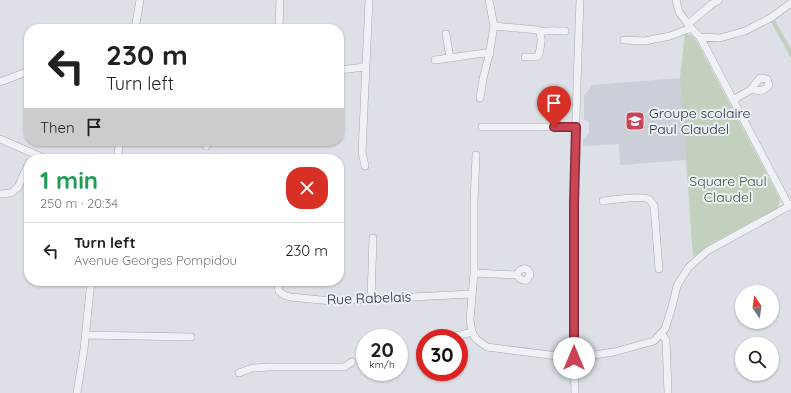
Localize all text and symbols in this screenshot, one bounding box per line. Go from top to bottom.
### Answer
text: 230 m [106,37,188,72]
icon: left [40,40,92,92]
text: Turn left [106,72,174,95]
pin [537,86,571,127]
icon: arrive [543,92,565,114]
place label: Groupe scolaire Paul Claudel [649,104,751,138]
school or university icon: Groupe scolaire Paul Claudel [624,110,646,132]
icon: arrive [83,116,105,138]
text: Then [40,118,75,137]
text: 1 min [40,165,98,195]
button: close [286,167,328,209]
park label: Square Paul Claudel [689,172,767,206]
text: 250 m · 20:34 [40,195,118,211]
text: Turn left [74,233,136,252]
icon: left [40,240,62,262]
text: 230 m [285,241,328,260]
text: Avenue Georges Pompidou [74,252,237,268]
north arrow [735,285,779,329]
map controls [735,285,779,381]
street label: Rue Rabelais [326,288,412,308]
speed limit sign: 30 [416,329,468,381]
text: 20 [370,337,394,362]
position arrow [553,337,595,379]
button: search [735,337,779,381]
text: km/h [369,358,395,371]

